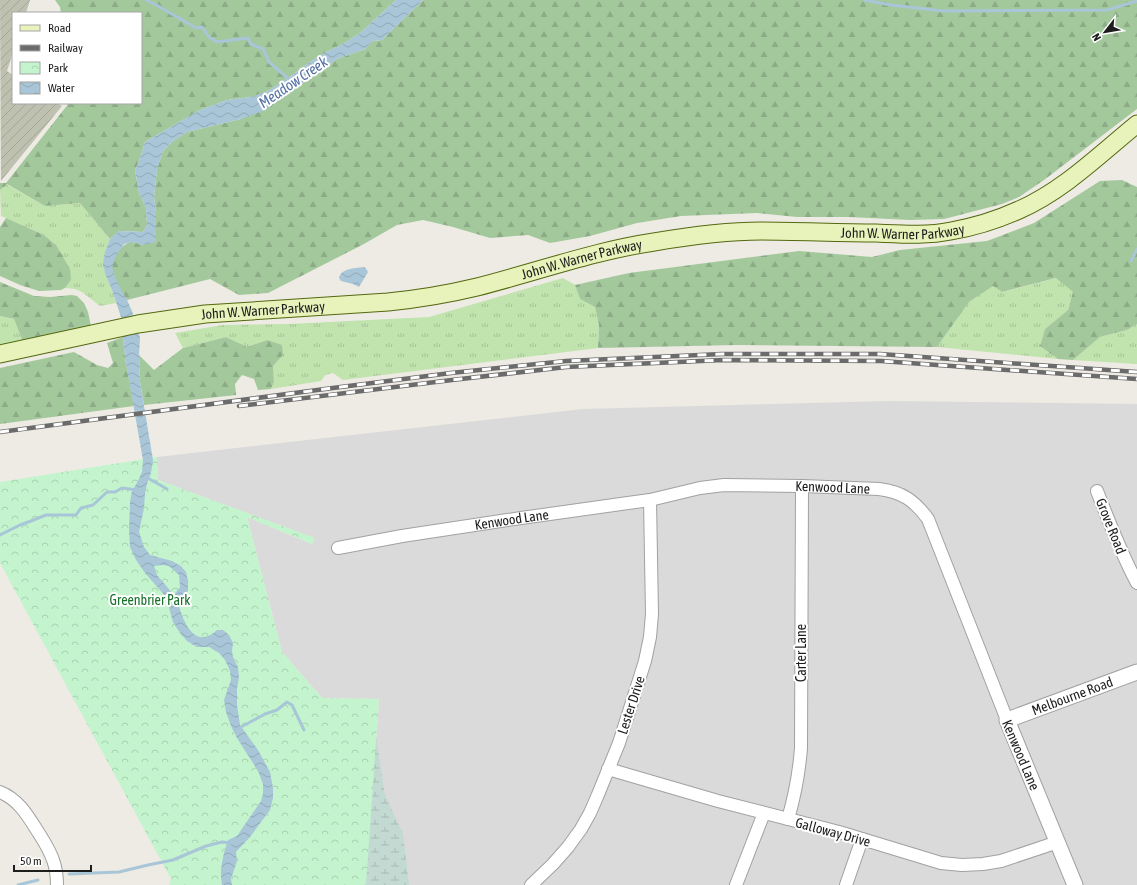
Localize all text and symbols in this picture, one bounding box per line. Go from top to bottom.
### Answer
legend [12,12,142,104]
north arrow [1085,12,1125,52]
text: Road [48,21,71,35]
text: N [1090,31,1103,43]
text: Railway [48,41,83,55]
water label: Meadow Creek [255,53,331,111]
text: Park [48,61,69,75]
text: Water [48,81,75,95]
street label: John W. Warner Parkway [841,220,966,242]
street label: John W. Warner Parkway [519,236,643,282]
street label: John W. Warner Parkway [200,298,326,323]
street label: Kenwood Lane [795,478,870,497]
street label: Grove Road [1093,496,1129,556]
street label: Kenwood Lane [473,506,550,533]
park label: Greenbrier Park [110,592,190,608]
street label: Carter Lane [793,624,809,682]
street label: Lester Drive [614,674,648,736]
street label: Melbourne Road [1029,674,1115,718]
street label: Kenwood Lane [999,717,1043,793]
street label: Galloway Drive [794,814,872,850]
scale bar [14,847,91,873]
text: 50 m [20,854,42,868]

